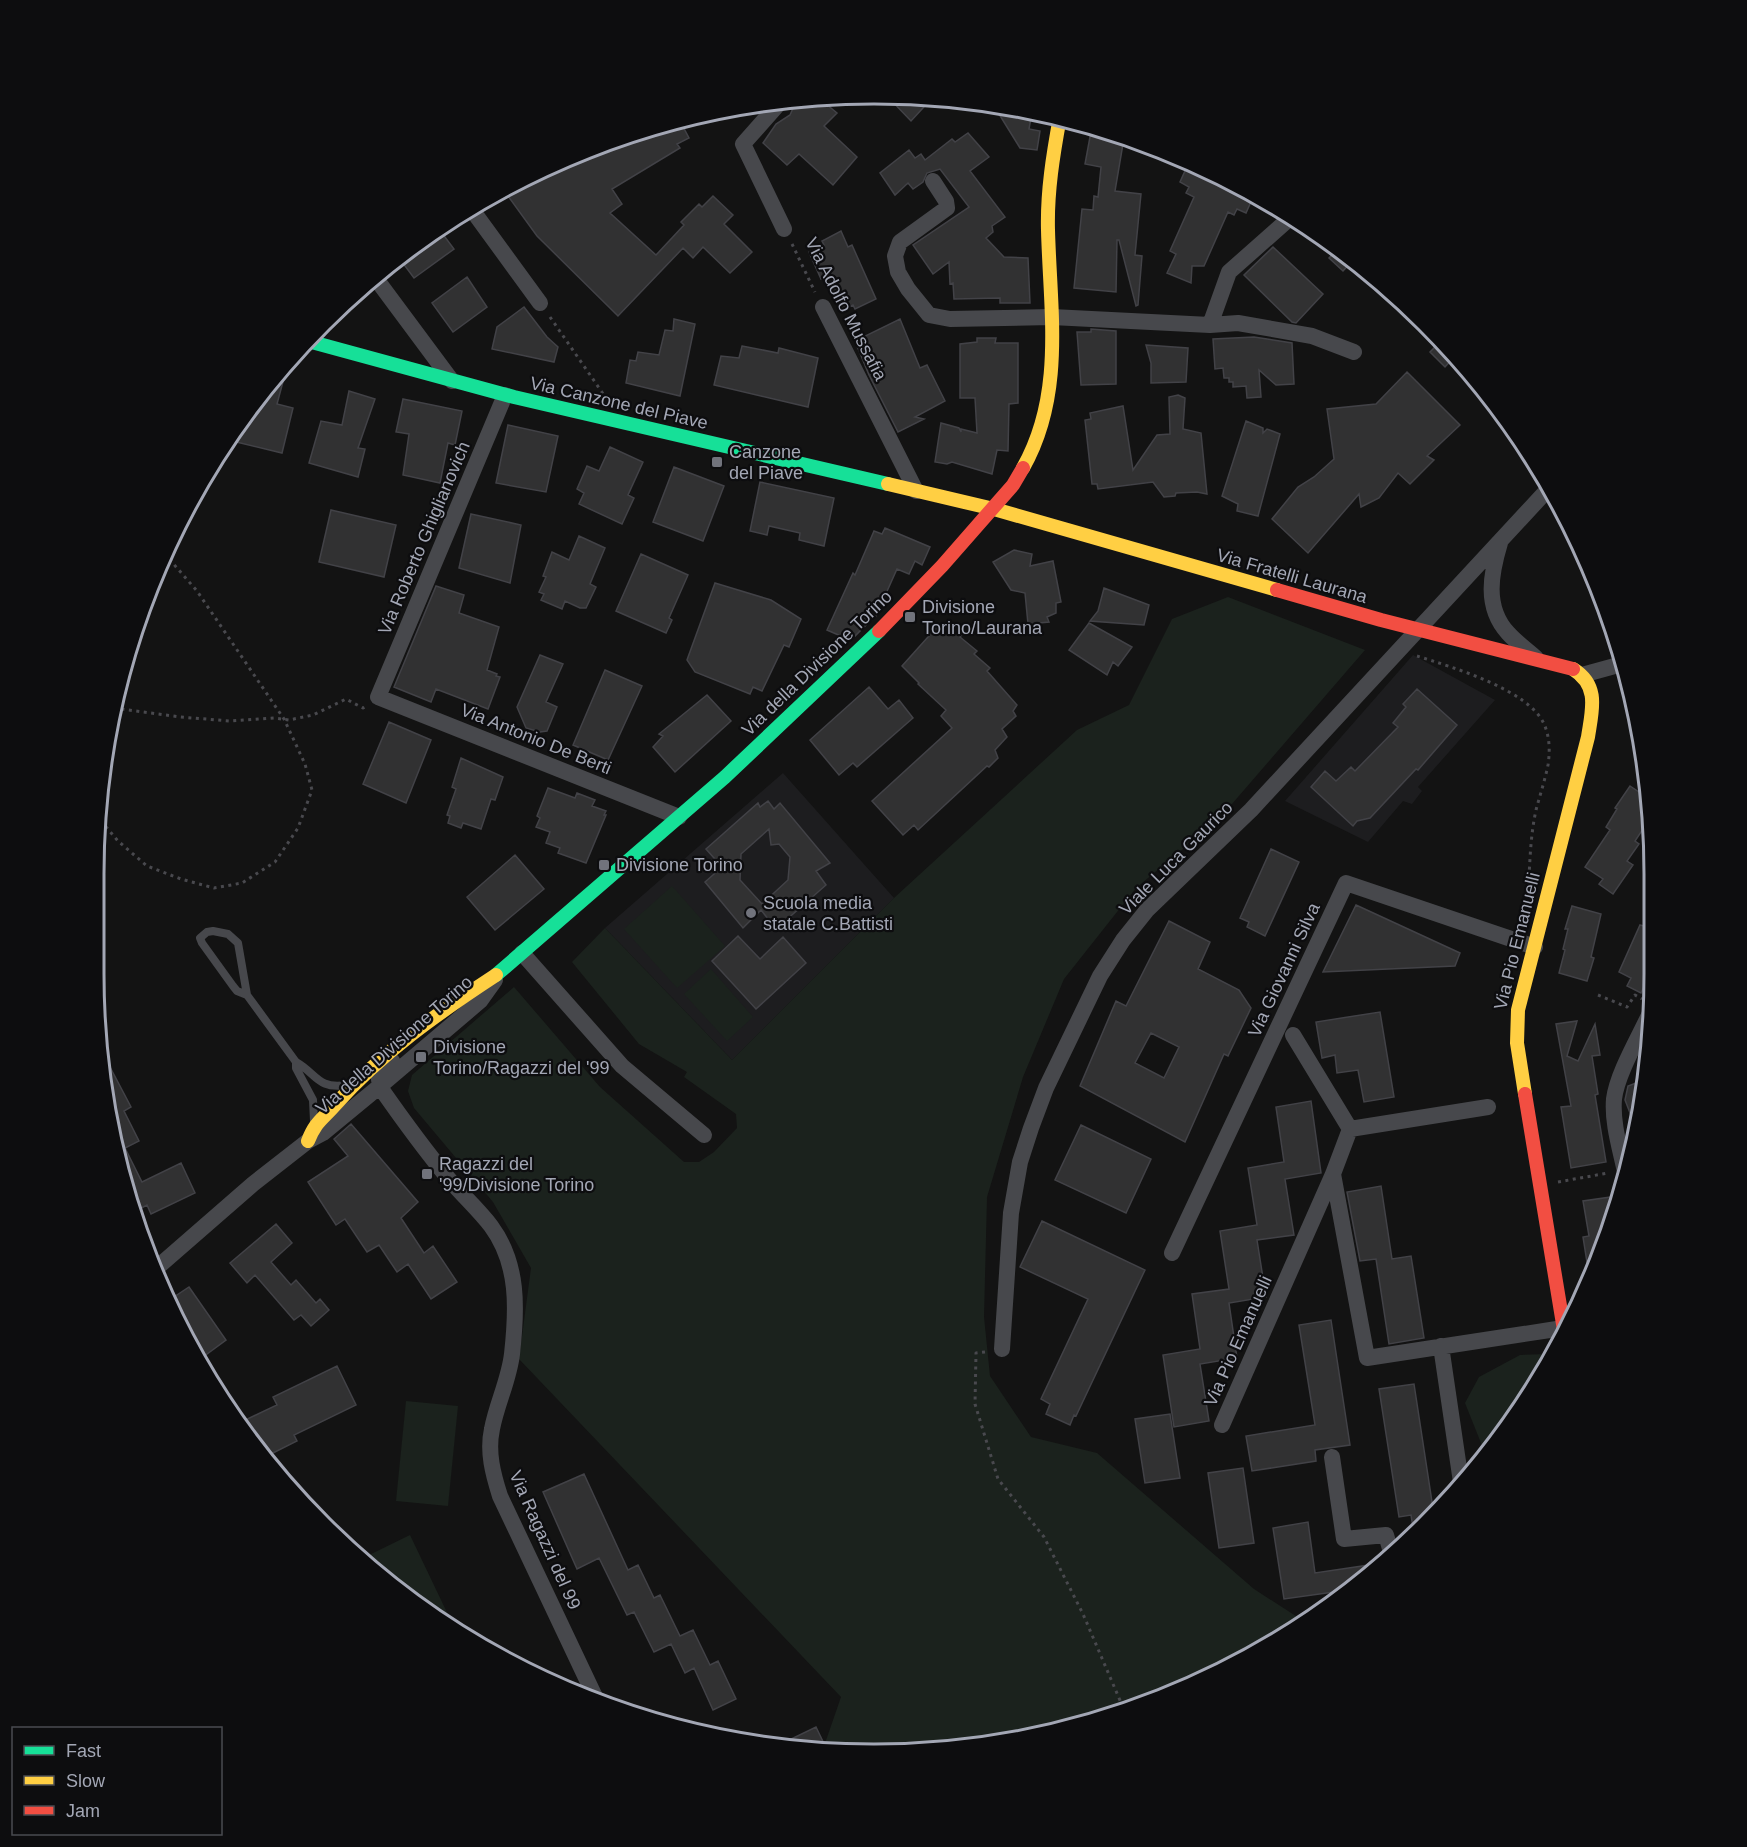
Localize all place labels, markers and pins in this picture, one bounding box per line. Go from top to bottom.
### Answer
place label: Canzone del Piave [729,442,803,483]
marker: Canzone del Piave [710,455,724,469]
place label: Divisione Torino/Laurana [922,597,1043,638]
marker: Divisione Torino/Laurana [903,610,917,624]
place label: Divisione Torino [616,855,743,875]
marker: Divisione Torino [597,858,611,872]
place label: Scuola media statale C.Battisti [763,893,893,934]
marker: Scuola media statale C.Battisti [744,906,758,920]
place label: Divisione Torino/Ragazzi del '99 [433,1037,610,1078]
marker: Divisione Torino/Ragazzi del '99 [414,1050,428,1064]
place label: Ragazzi del '99/Divisione Torino [439,1154,594,1195]
marker: Ragazzi del '99/Divisione Torino [420,1167,434,1181]

